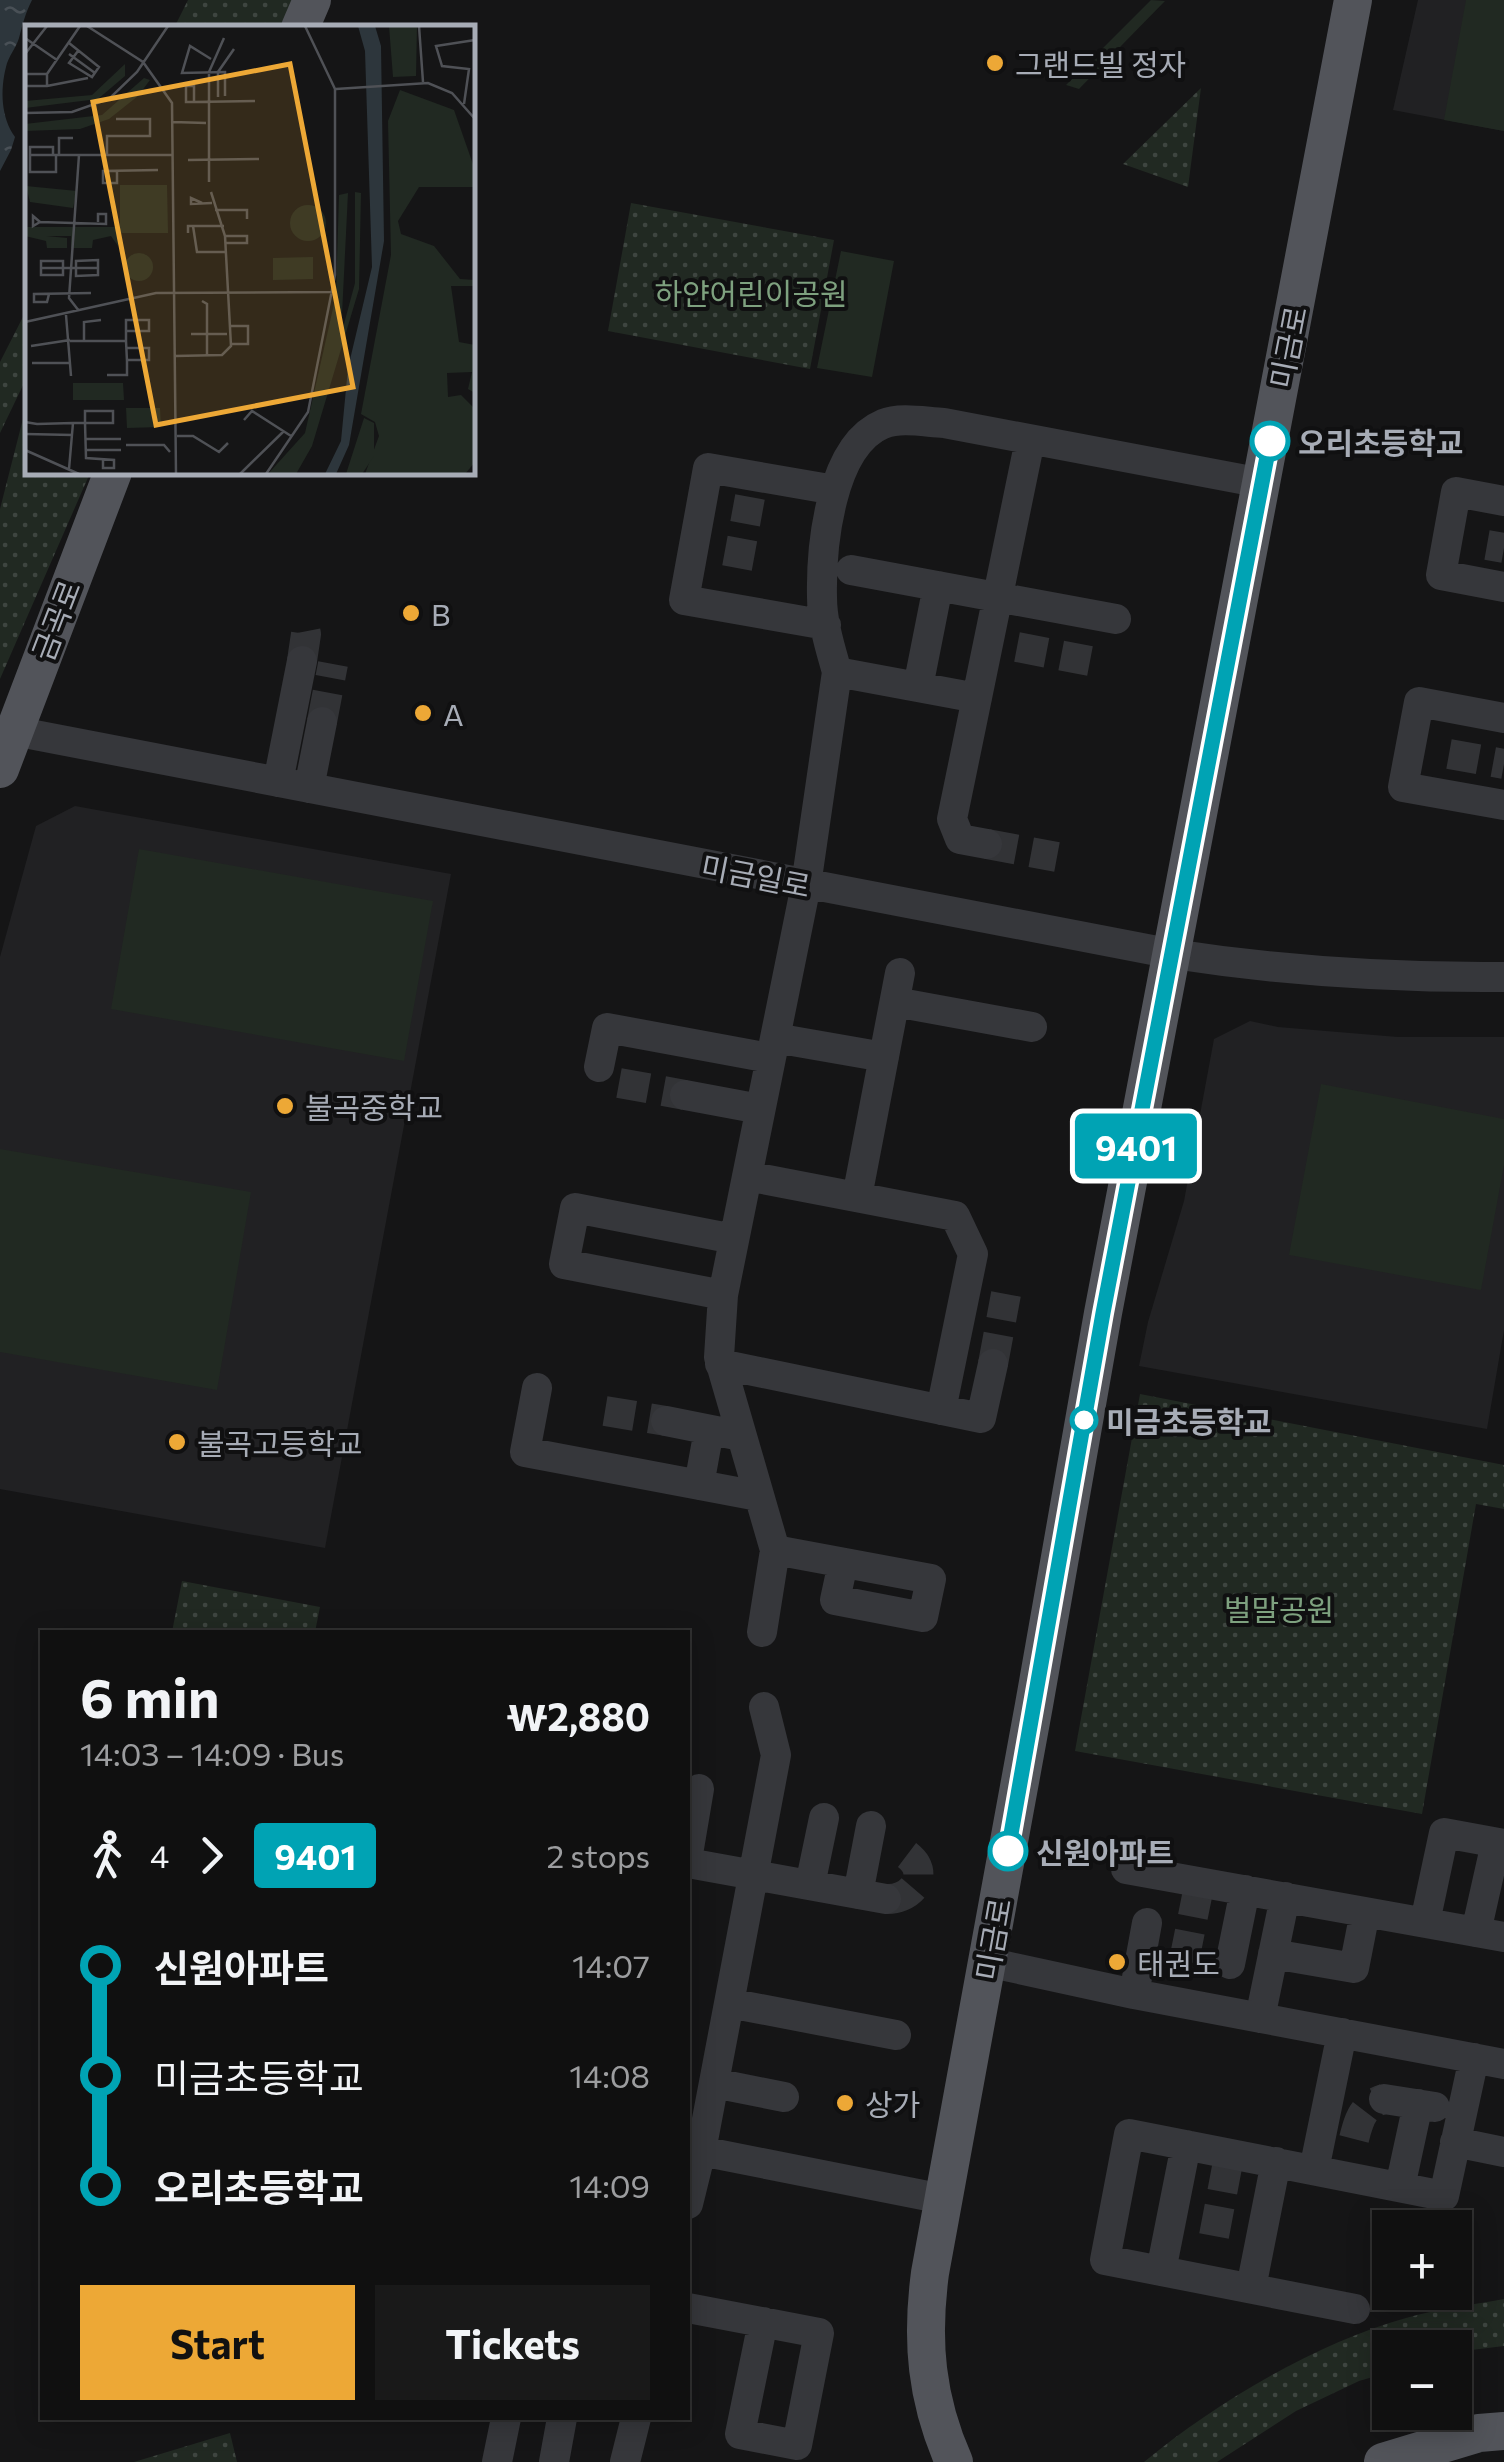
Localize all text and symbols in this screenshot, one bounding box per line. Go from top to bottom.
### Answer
inset map [25,25,475,475]
place label: 그랜드빌 정자 [1015,45,1186,82]
marker: 그랜드빌 정자 [984,52,1006,74]
park label: 하얀어린이공원 [654,274,848,311]
street label: 미금로 [1261,303,1313,391]
marker: 오리초등학교 [1251,422,1289,460]
place label: 오리초등학교 [1298,423,1464,460]
street label: 금곡로 [23,575,87,665]
place label: B [431,595,450,632]
marker: B [400,602,422,624]
place label: A [443,695,464,732]
marker: A [412,702,434,724]
street label: 미금일로 [698,846,814,904]
place label: 불곡중학교 [305,1088,443,1125]
marker: 불곡중학교 [274,1095,296,1117]
line badge: 9401 [1066,1114,1206,1178]
text: 9401 [1095,1125,1177,1168]
place label: 미금초등학교 [1106,1402,1272,1439]
marker: 미금초등학교 [1071,1407,1097,1433]
place label: 불곡고등학교 [197,1424,363,1461]
marker: 불곡고등학교 [166,1431,188,1453]
park label: 벌말공원 [1224,1590,1334,1627]
text: 6 min [80,1662,220,1729]
text: ₩2,880 [507,1692,650,1739]
text: 14:03 – 14:09 · Bus [80,1733,344,1773]
icon: walk [80,1828,135,1883]
icon: forward [184,1828,239,1883]
marker: 신원아파트 [989,1832,1027,1870]
place label: 신원아파트 [1036,1833,1174,1870]
text: 9401 [274,1834,356,1877]
text: 4 [150,1835,169,1875]
text: 2 stops [546,1835,650,1875]
street label: 미금로 [967,1895,1017,1983]
text: 신원아파트 [154,1943,329,1990]
place label: 태권도 [1137,1944,1220,1981]
text: 14:07 [572,1945,650,1985]
marker: 태권도 [1106,1951,1128,1973]
text: 미금초등학교 [154,2053,364,2100]
text: 14:08 [569,2055,650,2095]
place label: 상가 [865,2085,920,2122]
marker: 상가 [834,2092,856,2114]
text: 오리초등학교 [154,2163,364,2210]
text: 14:09 [569,2165,650,2205]
map controls [1372,2210,1472,2430]
button: + [1372,2210,1472,2310]
button: Start [80,2285,355,2400]
button: Tickets [375,2285,650,2400]
button: − [1372,2330,1472,2430]

